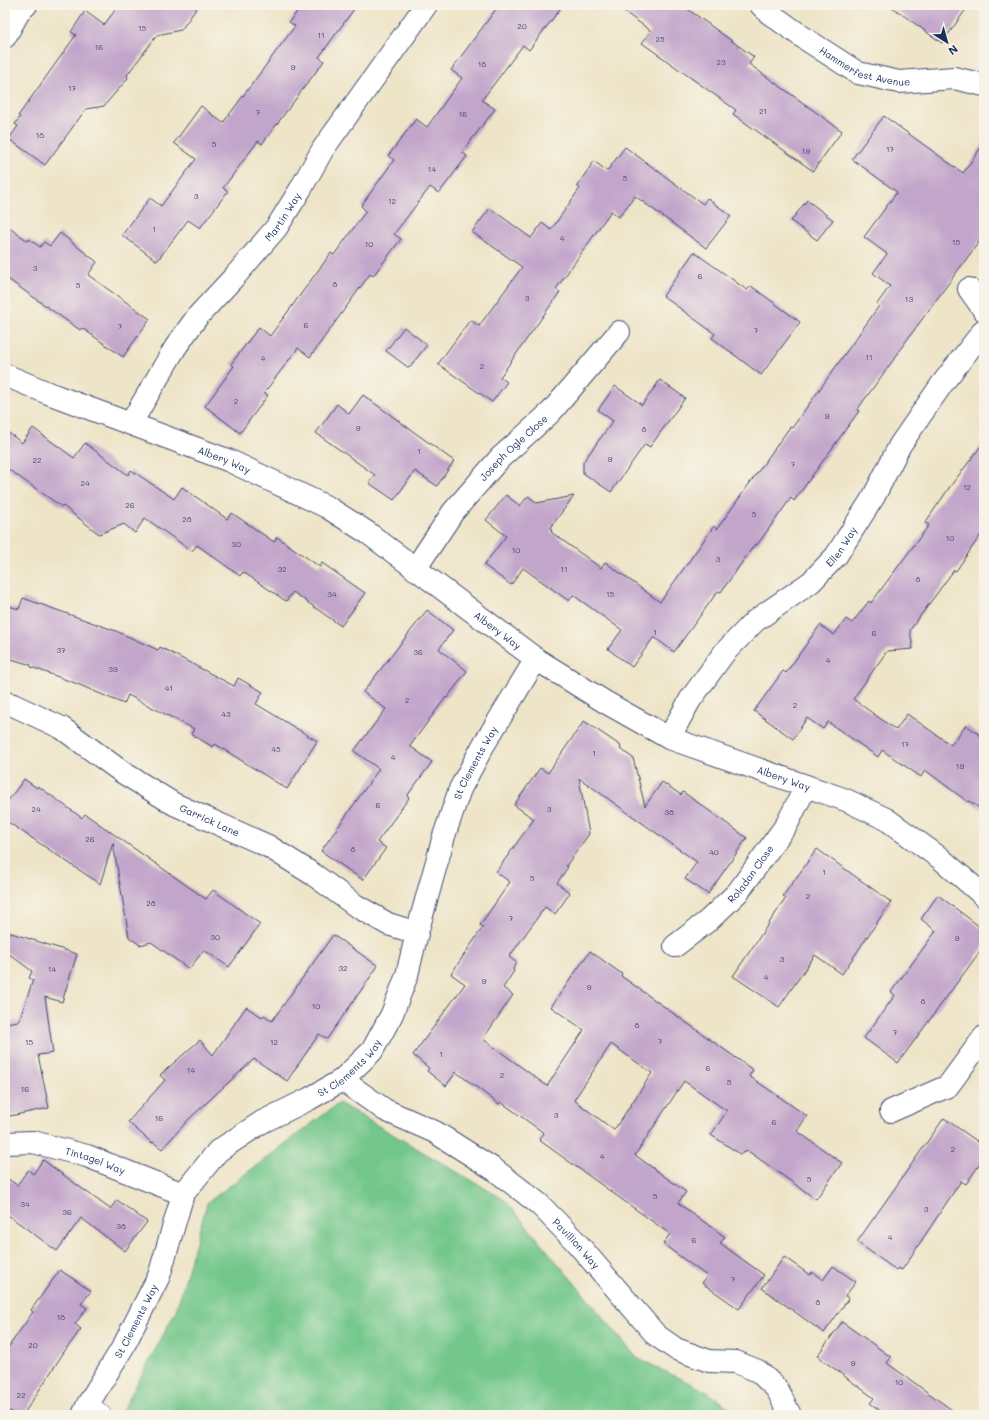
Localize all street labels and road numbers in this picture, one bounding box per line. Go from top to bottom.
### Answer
street label: Hammerfest Avenue [817,43,911,89]
street label: Martin Way [261,190,304,244]
street label: Joseph Ogle Close [476,411,551,484]
street label: Albery Way [196,443,253,477]
street label: Ellen Way [822,524,860,570]
street label: Albery Way [471,608,524,653]
street label: St Clements Way [450,723,501,801]
street label: Albery Way [755,762,812,794]
street label: Garrick Lane [177,800,242,840]
street label: Roladan Close [724,842,777,906]
street label: St Clements Way [315,1037,384,1100]
street label: Tintagel Way [64,1144,127,1177]
street label: Pavillion Way [550,1215,603,1272]
street label: St Clements Way [111,1282,161,1361]

